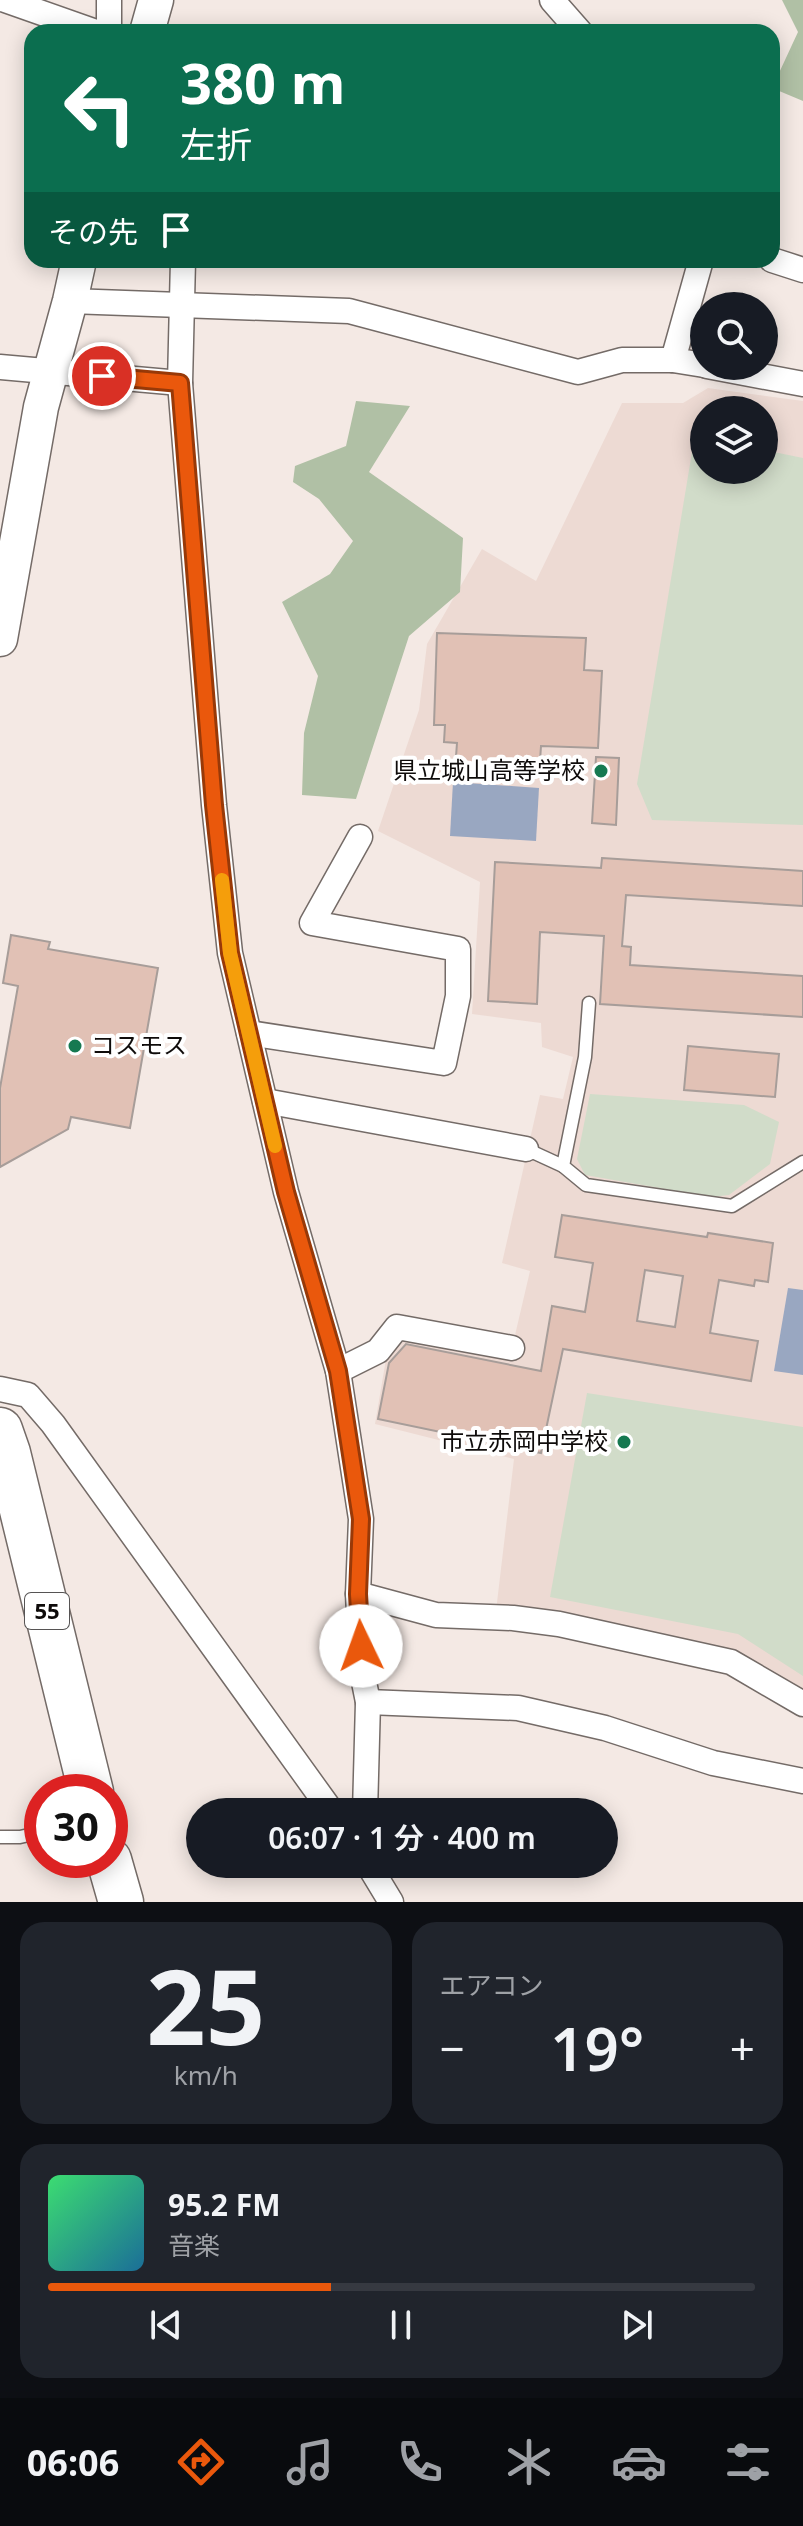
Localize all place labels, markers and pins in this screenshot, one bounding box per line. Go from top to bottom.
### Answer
pin [68,342,136,410]
place label: 県立城山高等学校 [393,753,585,786]
marker: 県立城山高等学校 [592,762,610,780]
place label: コスモス [91,1028,187,1061]
marker: コスモス [66,1037,84,1055]
place label: 市立赤岡中学校 [440,1424,608,1457]
marker: 市立赤岡中学校 [615,1433,633,1451]

